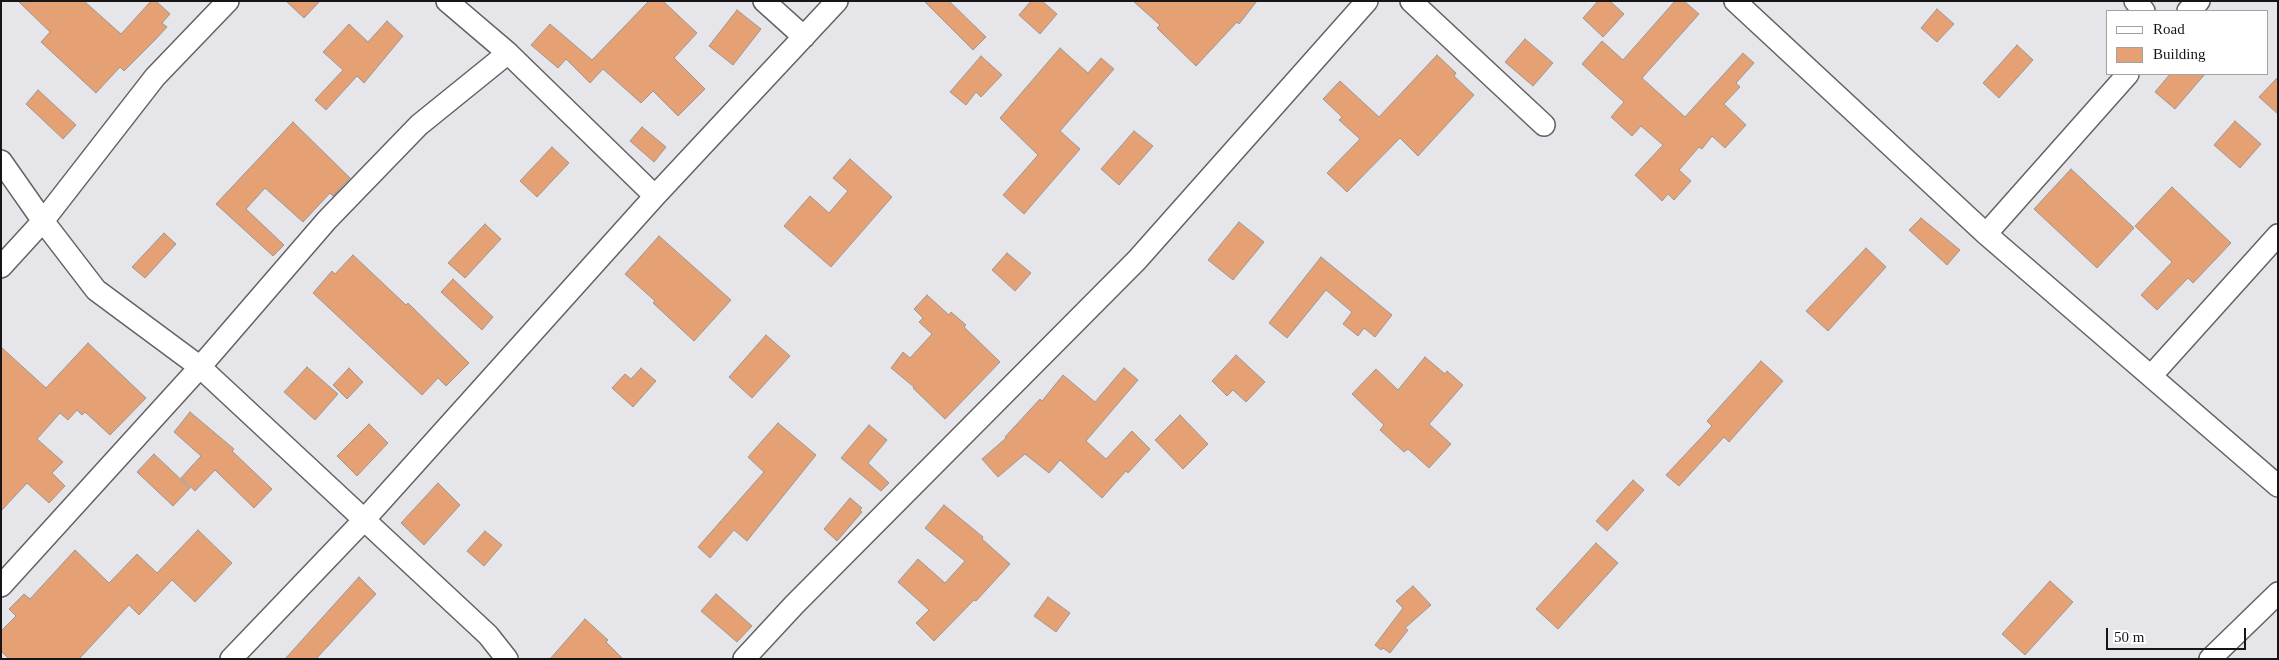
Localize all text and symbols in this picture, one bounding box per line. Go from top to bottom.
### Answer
legend [2106,10,2269,75]
text: Road [2153,21,2185,37]
text: Building [2153,46,2206,62]
scale bar [2109,618,2249,650]
text: 50 m [2114,629,2144,645]

